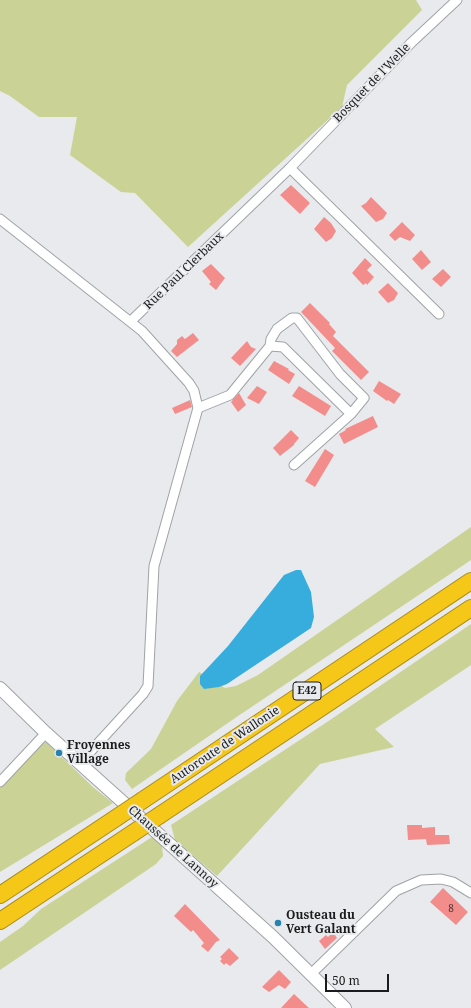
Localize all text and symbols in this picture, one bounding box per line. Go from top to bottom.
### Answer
street label: Bosquet de l'Welle [331,40,413,126]
street label: Rue Paul Clerbaux [141,229,227,313]
road number: E42 [293,682,321,700]
street label: Autoroute de Wallonie [168,703,282,787]
place label: Froyennes Village [67,739,130,767]
marker: Froyennes Village [54,748,64,758]
street label: Chaussée de Lannoy [125,803,221,891]
house number: 8 [448,903,454,915]
place label: Ousteau du Vert Galant [286,909,356,937]
marker: Ousteau du Vert Galant [273,918,283,928]
scale bar [327,966,391,992]
text: 50 m [332,972,360,989]

